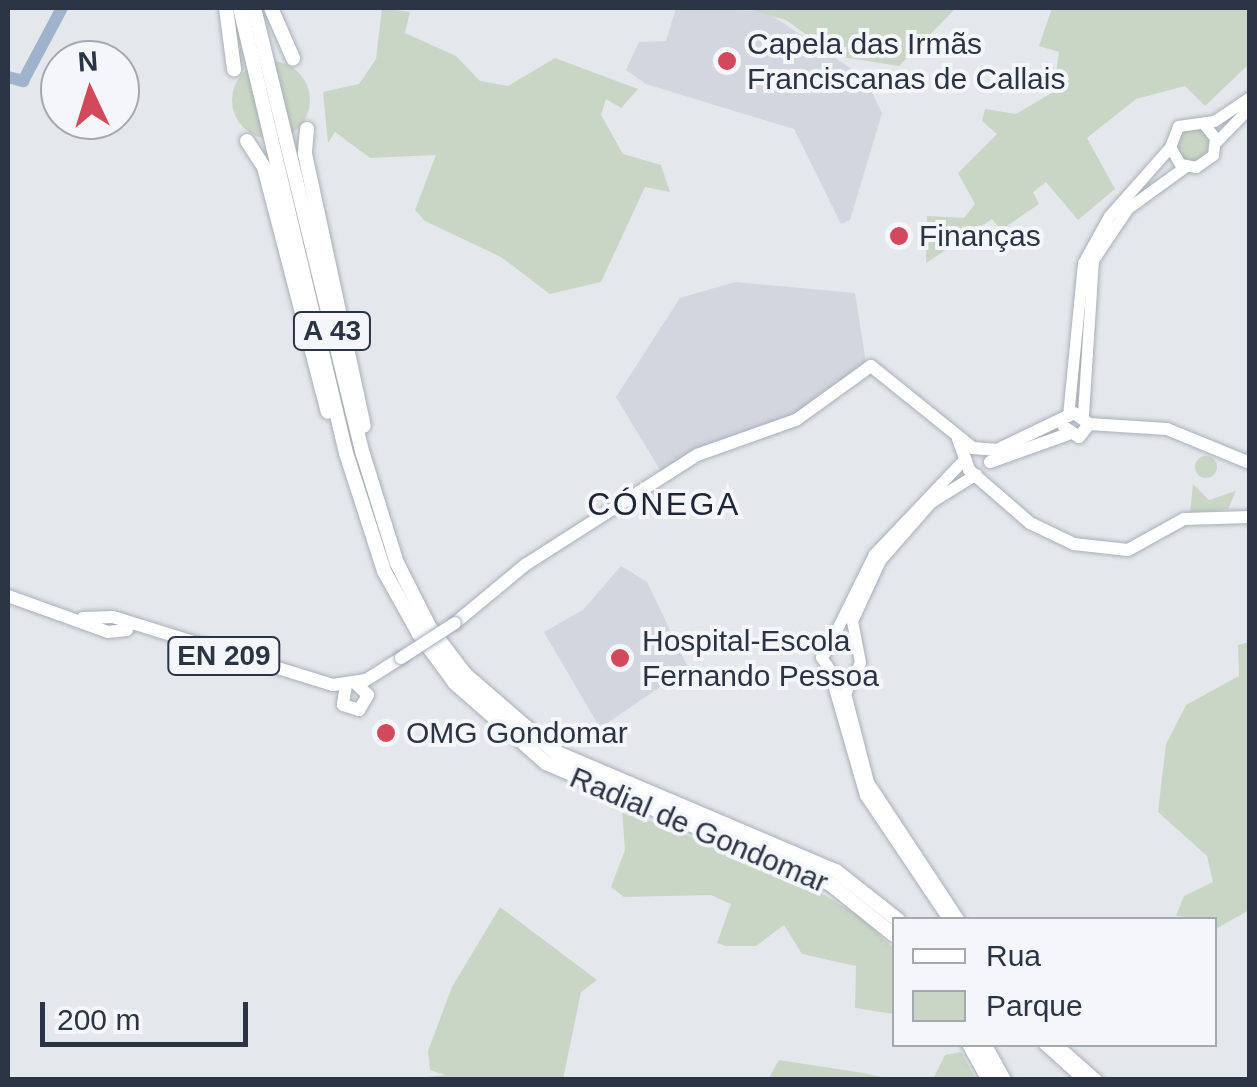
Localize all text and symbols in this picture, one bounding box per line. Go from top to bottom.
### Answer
place label: Capela das Irmãs Franciscanas de Callais [747,26,1065,96]
north arrow [40,40,140,140]
text: N [77,45,99,78]
marker: Capela das Irmãs Franciscanas de Callais [716,50,738,72]
place label: Finanças [919,218,1041,254]
marker: Finanças [888,225,910,247]
road number: A 43 [292,308,372,354]
district label: CÓNEGA [587,485,741,523]
place label: Hospital-Escola Fernando Pessoa [642,623,879,694]
road number: EN 209 [166,633,282,679]
marker: Hospital-Escola Fernando Pessoa [607,645,633,671]
place label: OMG Gondomar [406,715,628,751]
marker: OMG Gondomar [375,722,397,744]
street label: Radial de Gondomar [565,759,833,901]
legend [892,917,1217,1047]
text: Rua [986,939,1041,972]
scale bar [45,982,252,1044]
text: Parque [986,989,1083,1022]
text: 200 m [57,1003,140,1036]

